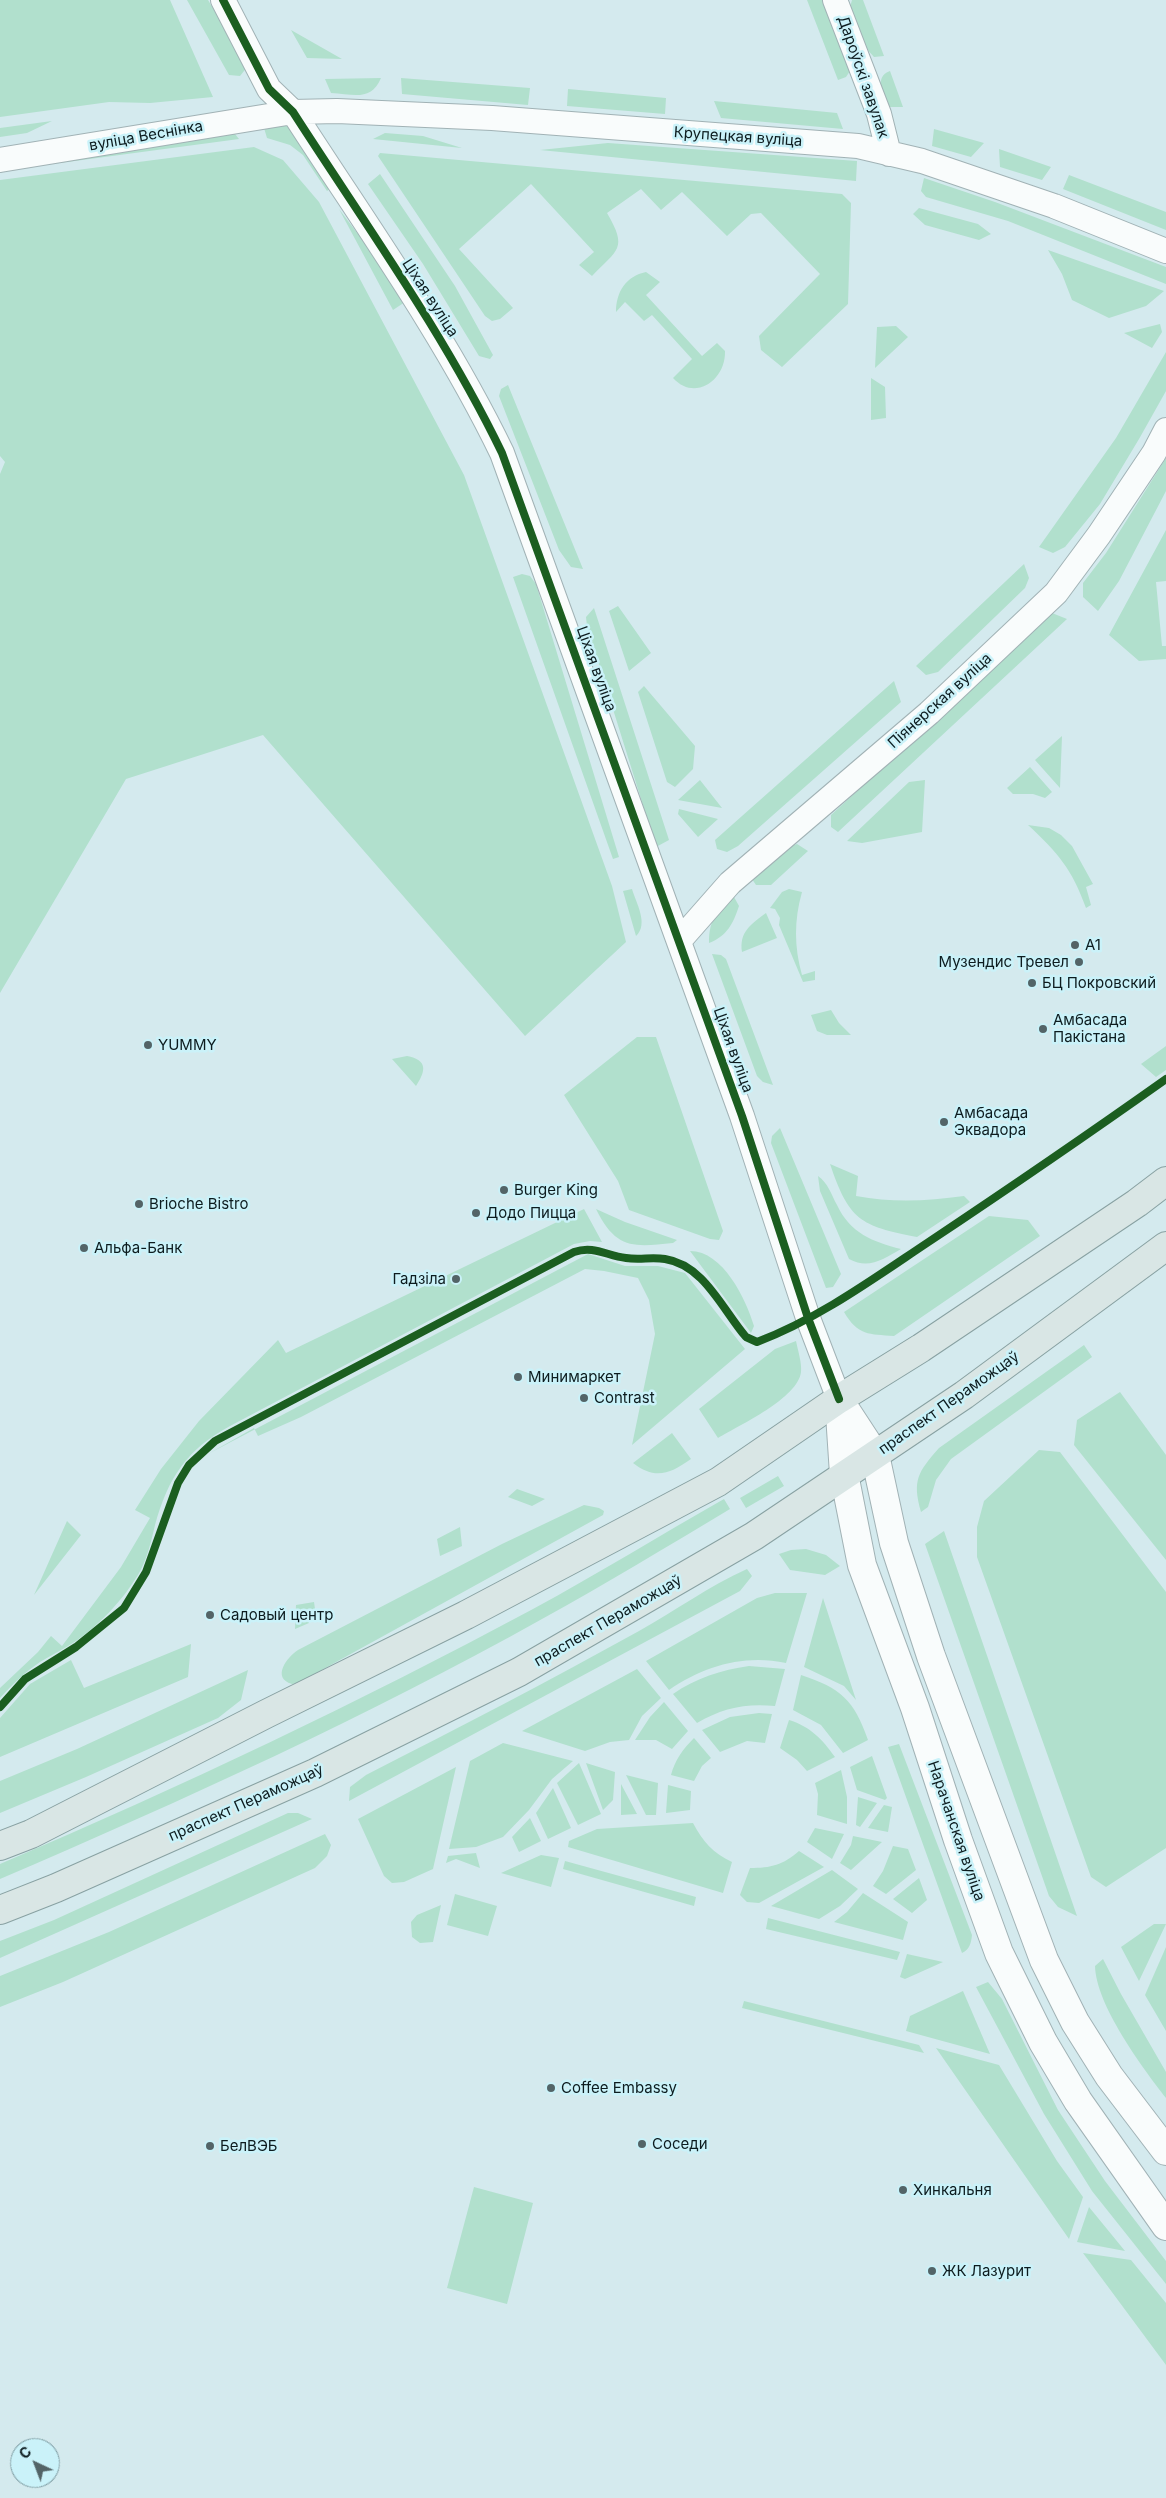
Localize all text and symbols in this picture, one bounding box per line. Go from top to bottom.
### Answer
street label: Дароўскі завулак [834,13,892,141]
street label: вуліца Веснінка [88,117,204,155]
street label: Крупецкая вуліца [673,124,803,150]
street label: Ціхая вуліца [398,256,462,340]
street label: Ціхая вуліца [572,624,620,714]
street label: Піянерская вуліца [884,650,996,752]
place label: A1 [1085,936,1101,954]
marker: A1 [1069,939,1081,951]
place label: Музендис Тревел [939,953,1069,971]
marker: Музендис Тревел [1073,956,1085,968]
place label: БЦ Покровский [1042,974,1156,992]
marker: БЦ Покровский [1026,977,1038,989]
street label: Ціхая вуліца [709,1005,757,1095]
place label: Амбасада Пакістана [1053,1011,1127,1046]
marker: Амбасада Пакістана [1037,1023,1049,1035]
place label: YUMMY [158,1036,217,1054]
marker: YUMMY [142,1039,154,1051]
place label: Амбасада Эквадора [954,1104,1028,1139]
marker: Амбасада Эквадора [938,1116,950,1128]
place label: Burger King [514,1181,598,1199]
marker: Burger King [498,1184,510,1196]
place label: Brioche Bistro [149,1195,248,1213]
marker: Brioche Bistro [133,1198,145,1210]
place label: Додо Пицца [486,1204,576,1222]
marker: Додо Пицца [470,1207,482,1219]
place label: Альфа-Банк [94,1239,182,1257]
marker: Альфа-Банк [78,1242,90,1254]
place label: Гадзіла [392,1270,446,1288]
marker: Гадзіла [450,1273,462,1285]
street label: праспект Пераможцаў [875,1348,1023,1458]
place label: Минимаркет [528,1368,621,1386]
marker: Минимаркет [512,1371,524,1383]
place label: Contrast [594,1389,655,1407]
marker: Contrast [578,1392,590,1404]
street label: праспект Пераможцаў [531,1571,685,1671]
place label: Садовый центр [220,1606,333,1624]
marker: Садовый центр [204,1609,216,1621]
street label: Нарачанская вуліца [924,1759,988,1903]
street label: праспект Пераможцаў [166,1761,326,1845]
place label: Coffee Embassy [561,2079,677,2097]
marker: Coffee Embassy [545,2082,557,2094]
place label: Соседи [652,2135,708,2153]
place label: БелВЭБ [220,2137,278,2155]
marker: Соседи [636,2138,648,2150]
marker: БелВЭБ [204,2140,216,2152]
place label: Хинкальня [913,2181,992,2199]
marker: Хинкальня [897,2184,909,2196]
place label: ЖК Лазурит [942,2262,1031,2280]
marker: ЖК Лазурит [926,2265,938,2277]
north arrow [10,2438,60,2488]
text: С [16,2443,35,2462]

